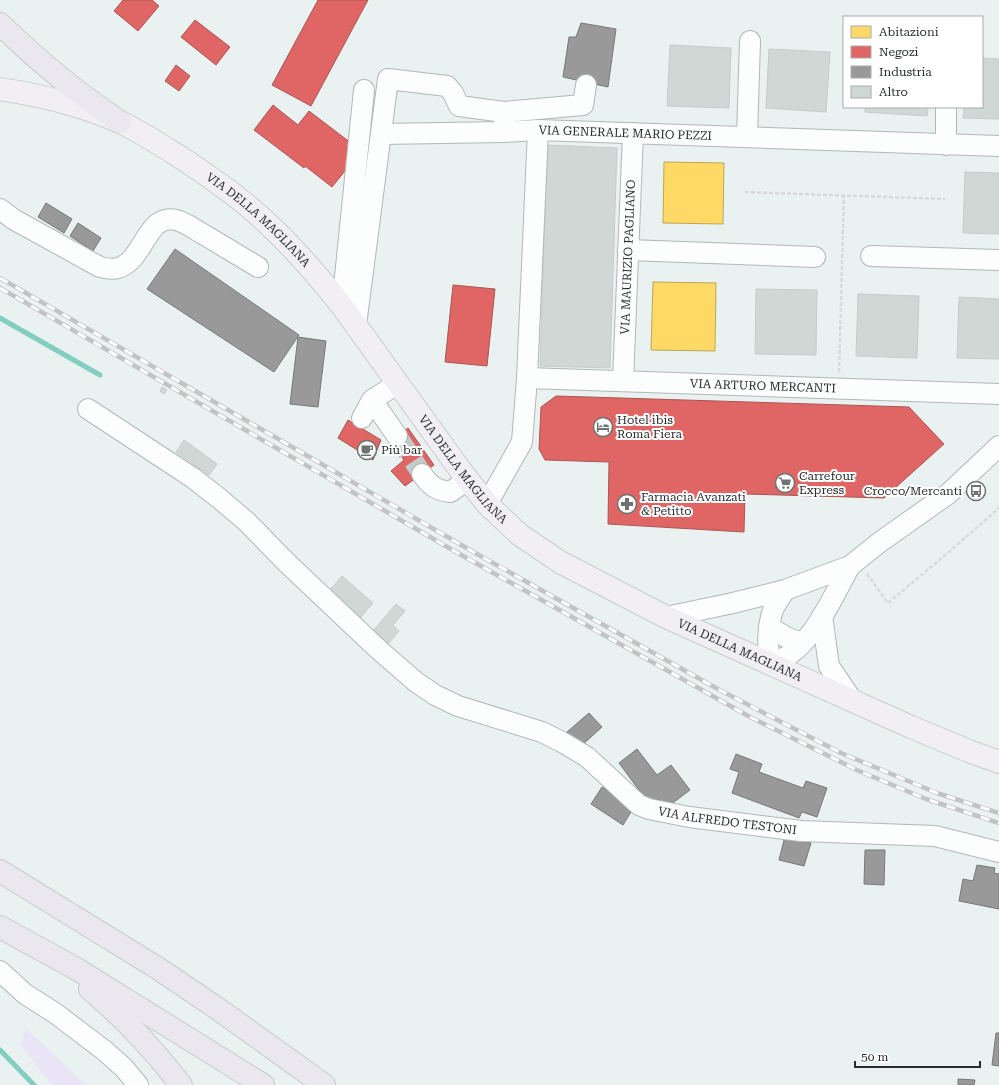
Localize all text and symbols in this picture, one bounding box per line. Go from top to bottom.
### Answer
legend [843,16,983,108]
text: Abitazioni [879,25,939,39]
text: Negozi [879,45,919,59]
text: Industria [879,65,932,79]
text: Altro [879,85,908,99]
street label: VIA GENERALE MARIO PEZZI [538,123,712,143]
street label: VIA DELLA MAGLIANA [203,170,314,270]
street label: VIA MAURIZIO PAGLIANO [618,179,638,335]
street label: VIA ARTURO MERCANTI [690,377,836,395]
street label: VIA DELLA MAGLIANA [416,412,511,527]
place label: Hotel ibis Roma Fiera [617,413,682,441]
hotel icon: Hotel ibis Roma Fiera [592,416,614,438]
cafe icon: Più bar [356,439,378,461]
place label: Più bar [381,443,422,457]
place label: Carrefour Express [799,469,855,497]
supermarket icon: Carrefour Express [774,472,796,494]
bus stop icon: Crocco/Mercanti [965,480,987,502]
place label: Crocco/Mercanti [864,484,962,498]
place label: Farmacia Avanzati & Petitto [641,490,746,518]
pharmacy icon: Farmacia Avanzati & Petitto [616,493,638,515]
street label: VIA DELLA MAGLIANA [676,616,805,684]
street label: VIA ALFREDO TESTONI [657,804,798,837]
scale bar [855,1043,980,1069]
text: 50 m [861,1050,888,1064]

